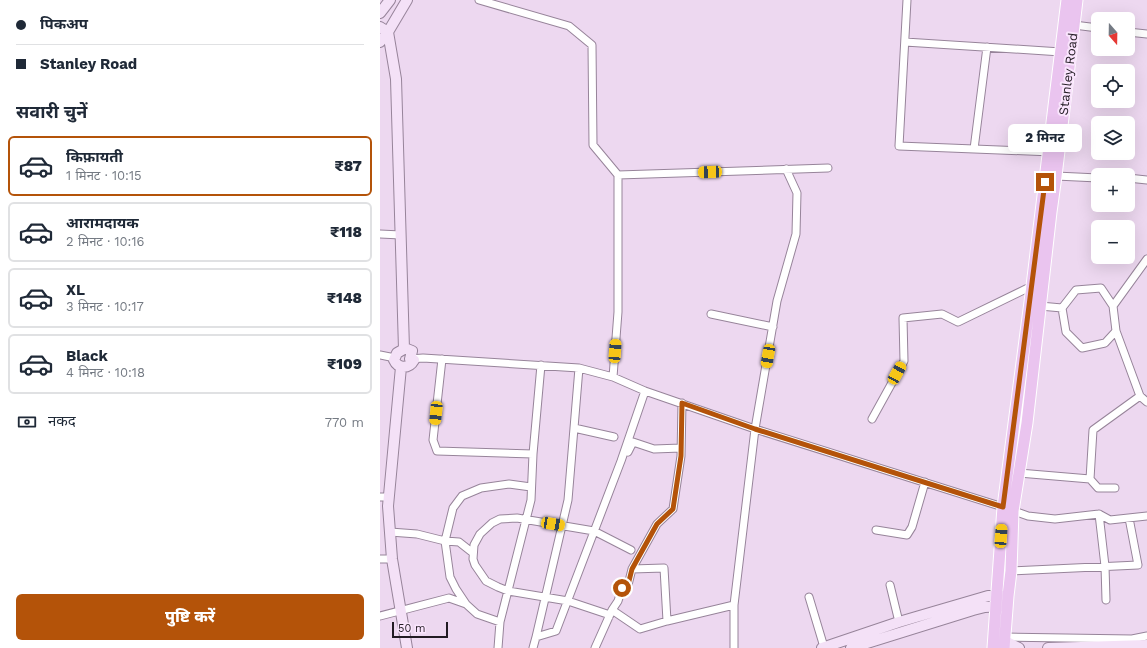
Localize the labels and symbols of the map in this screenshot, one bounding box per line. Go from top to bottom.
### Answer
north arrow [1091,12,1135,56]
street label: Stanley Road [1056,32,1080,116]
callout: 2 मिनट [1008,124,1082,152]
car [698,166,722,178]
route end [1036,173,1054,191]
car [608,339,622,363]
car [760,343,776,369]
car [886,360,908,386]
car [429,400,443,426]
car [540,516,566,532]
car [994,524,1008,548]
route start [613,579,631,597]
scale bar [392,620,448,639]

